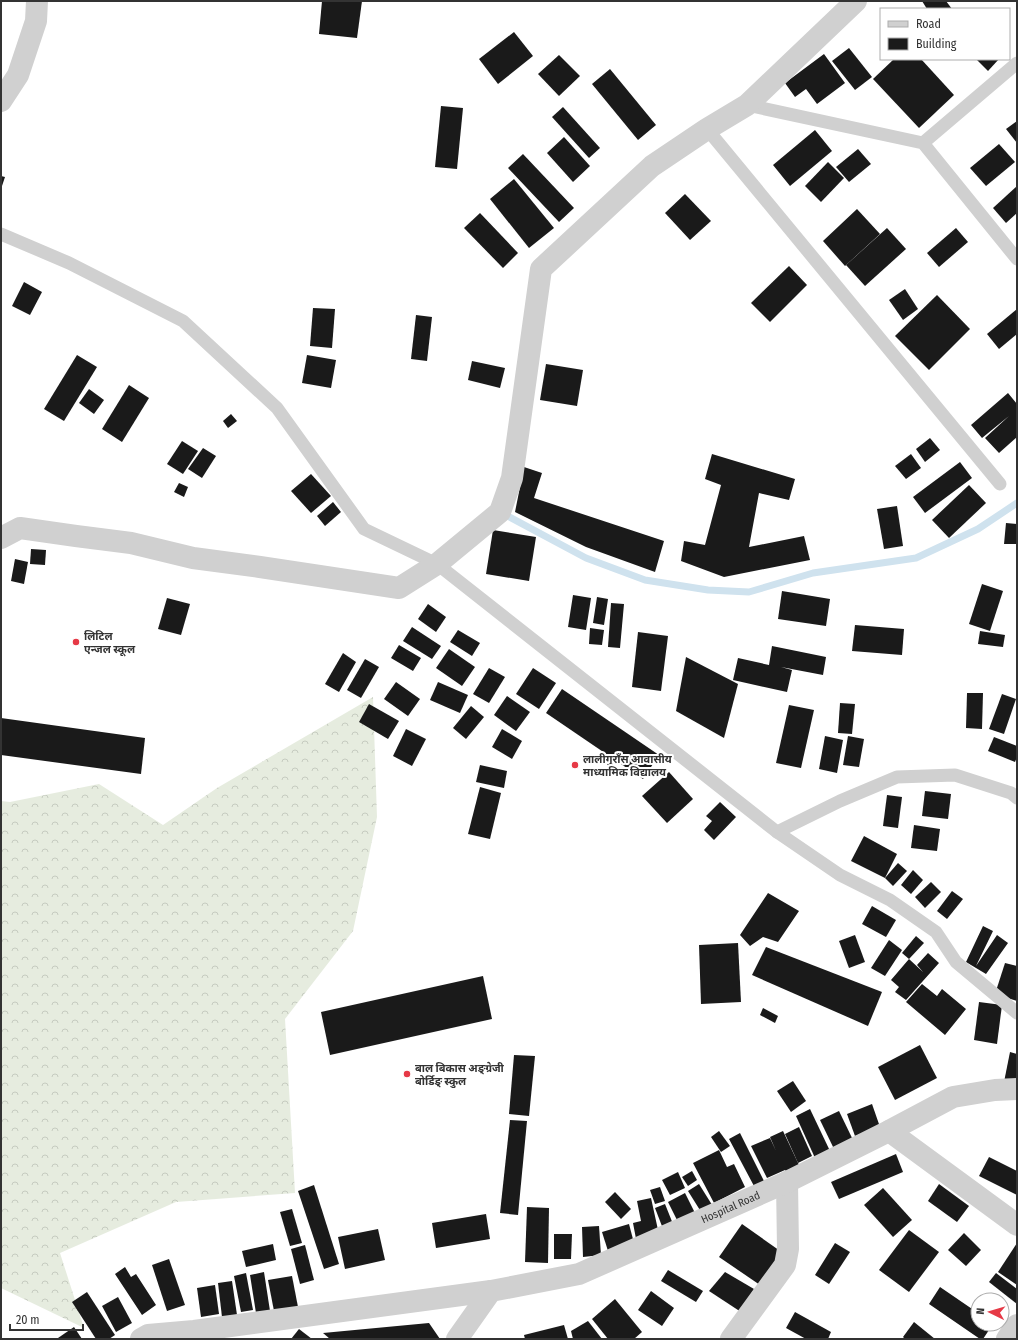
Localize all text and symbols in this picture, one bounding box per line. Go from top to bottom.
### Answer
legend [880,8,1010,60]
text: Road [916,17,941,31]
text: Building [916,37,957,51]
place label: लिटिल एन्जल स्कूल [84,630,136,657]
marker: लिटिल एन्जल स्कूल [71,637,81,647]
place label: लालीगुराँस आवासीय माध्यामिक विद्यालय [583,752,673,779]
marker: लालीगुराँस आवासीय माध्यामिक विद्यालय [570,760,580,770]
place label: बाल बिकास अङ्ग्रेजी बोर्डिङ् स्कुल [415,1061,505,1089]
marker: बाल बिकास अङ्ग्रेजी बोर्डिङ् स्कुल [402,1069,412,1079]
street label: Hospital Road [699,1188,762,1226]
north arrow [970,1292,1010,1332]
scale bar [10,1306,83,1332]
text: N [974,1307,987,1315]
text: 20 m [16,1313,40,1327]

